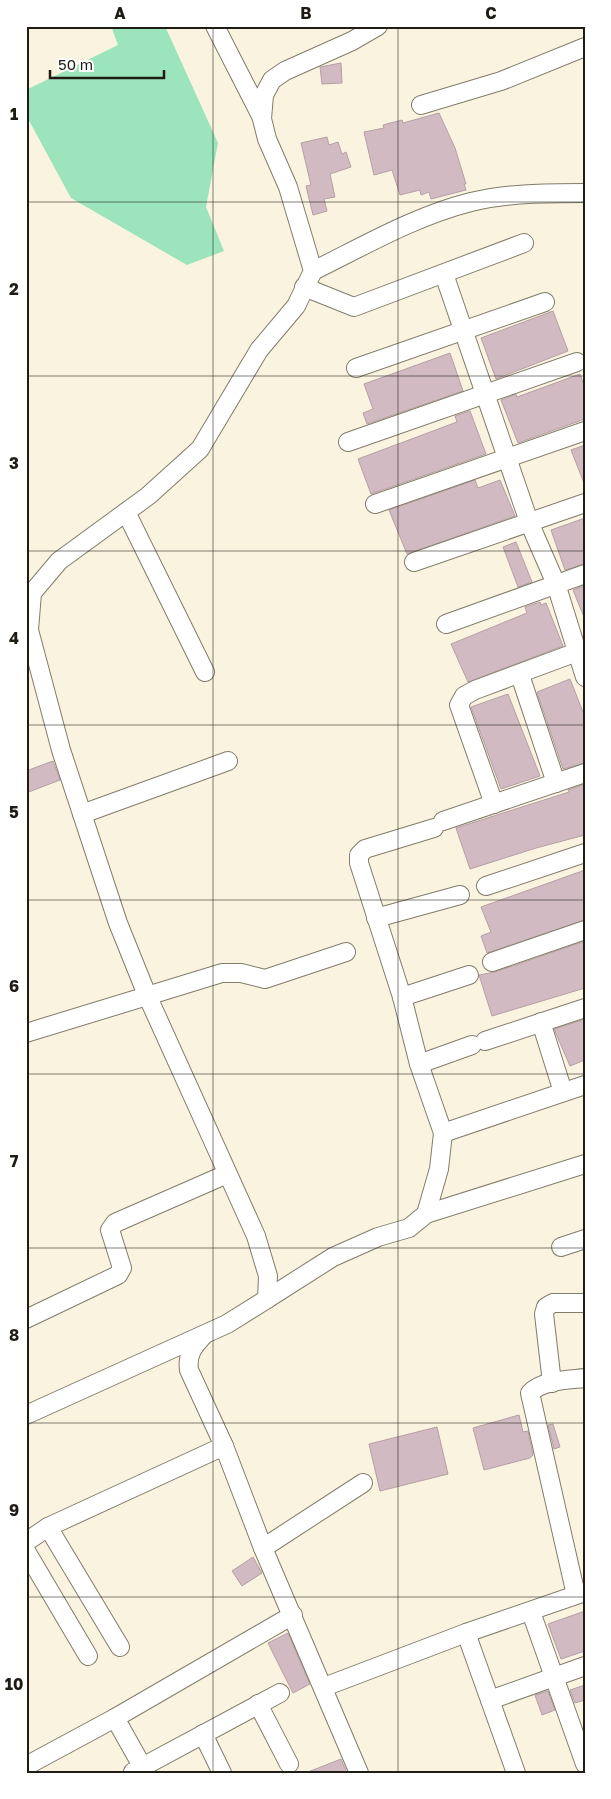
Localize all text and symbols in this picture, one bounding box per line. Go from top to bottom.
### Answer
text: A [114,3,126,23]
text: B [300,3,312,23]
text: C [485,3,497,23]
scale bar [50,48,164,80]
text: 50 m [58,55,93,73]
text: 1 [10,104,18,124]
text: 2 [9,279,19,299]
text: 3 [9,453,19,473]
text: 4 [9,628,19,648]
text: 5 [9,802,19,822]
text: 6 [9,976,19,996]
text: 7 [10,1151,19,1171]
text: 8 [9,1325,19,1345]
text: 9 [9,1500,19,1520]
text: 10 [5,1674,23,1694]

